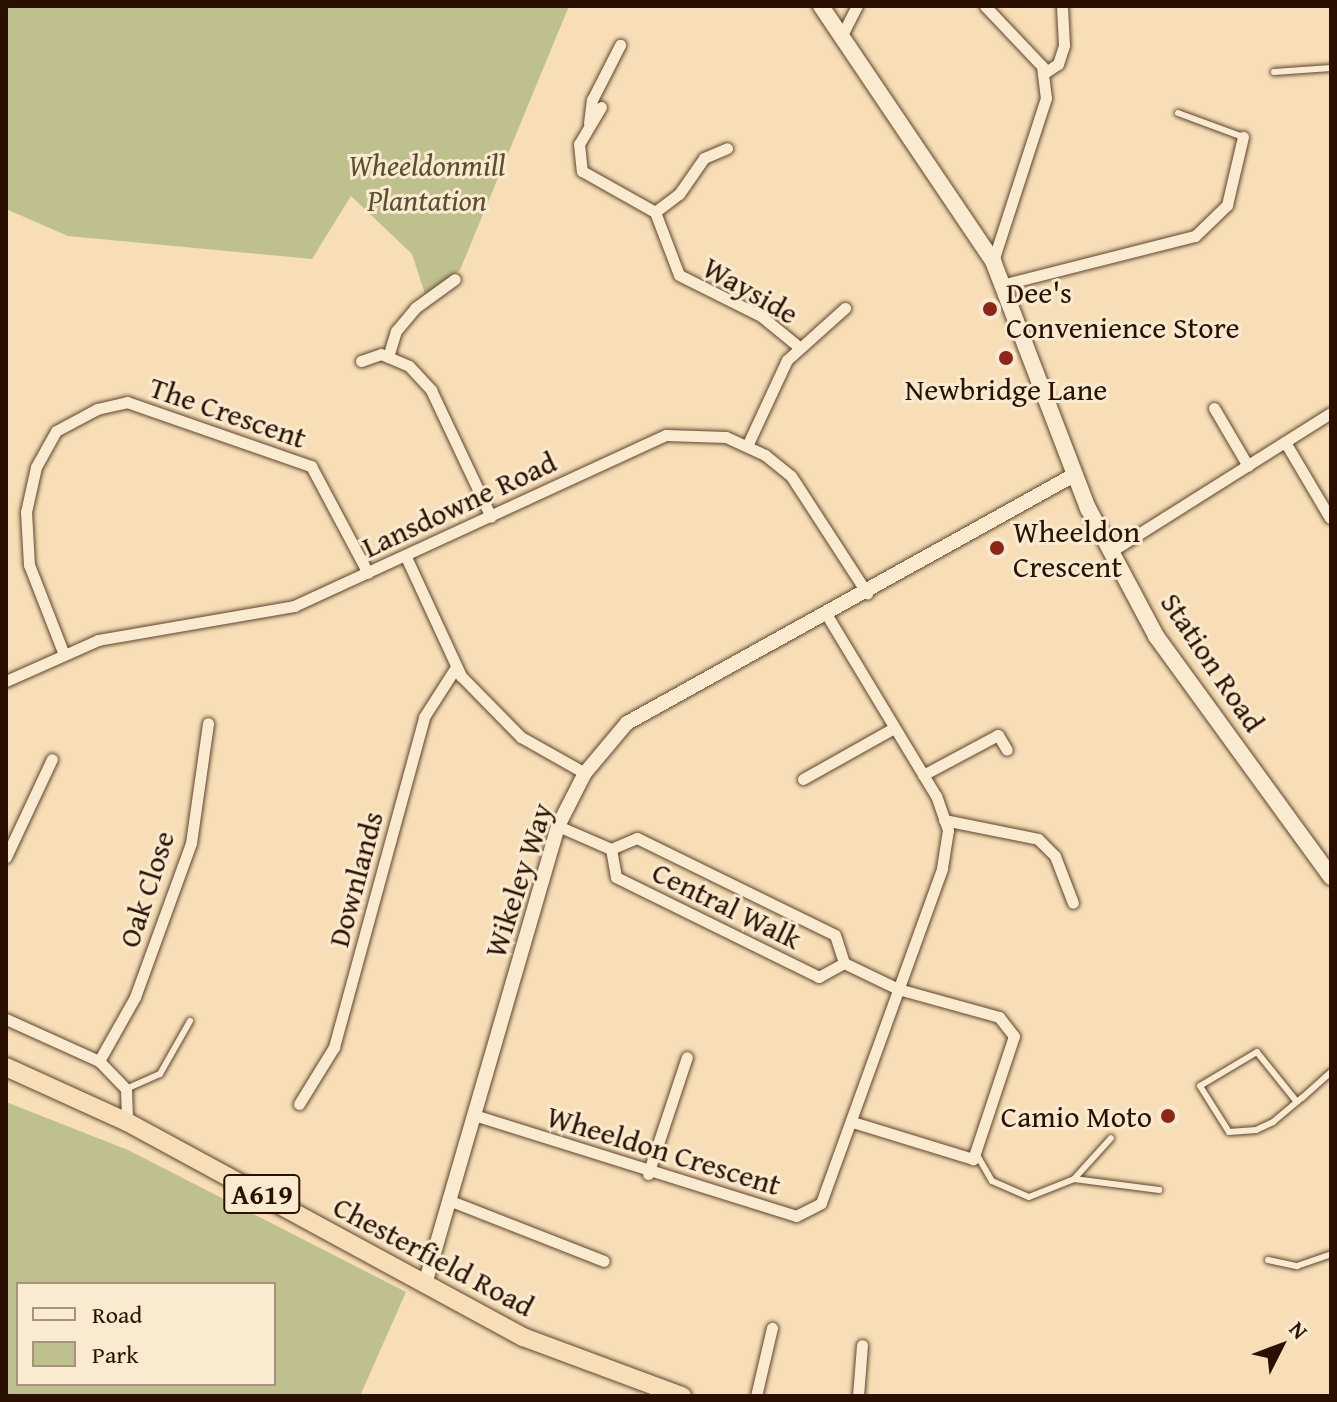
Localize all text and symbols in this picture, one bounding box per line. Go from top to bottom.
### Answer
park label: Wheeldonmill Plantation [349,147,505,218]
street label: Wayside [697,248,805,332]
place label: Dee's Convenience Store [1006,274,1239,344]
marker: Dee's Convenience Store [981,300,999,318]
marker: Newbridge Lane [997,349,1015,367]
street label: The Crescent [145,368,311,456]
place label: Newbridge Lane [905,371,1107,407]
street label: Lansdowne Road [356,443,562,565]
place label: Wheeldon Crescent [1013,513,1140,584]
marker: Wheeldon Crescent [988,539,1006,557]
street label: Station Road [1153,586,1273,738]
street label: Wikeley Way [476,798,560,962]
street label: Downlands [320,807,390,951]
street label: Oak Close [110,826,182,952]
street label: Central Walk [647,853,807,957]
street label: Wheeldon Crescent [543,1097,785,1203]
place label: Camio Moto [1001,1098,1152,1134]
marker: Camio Moto [1159,1107,1177,1125]
road number: A619 [222,1170,302,1218]
street label: Chesterfield Road [327,1188,541,1324]
legend [16,1282,276,1386]
text: Road [92,1297,142,1332]
north arrow [1241,1306,1321,1386]
text: N [1282,1314,1316,1346]
text: Park [92,1337,138,1372]

